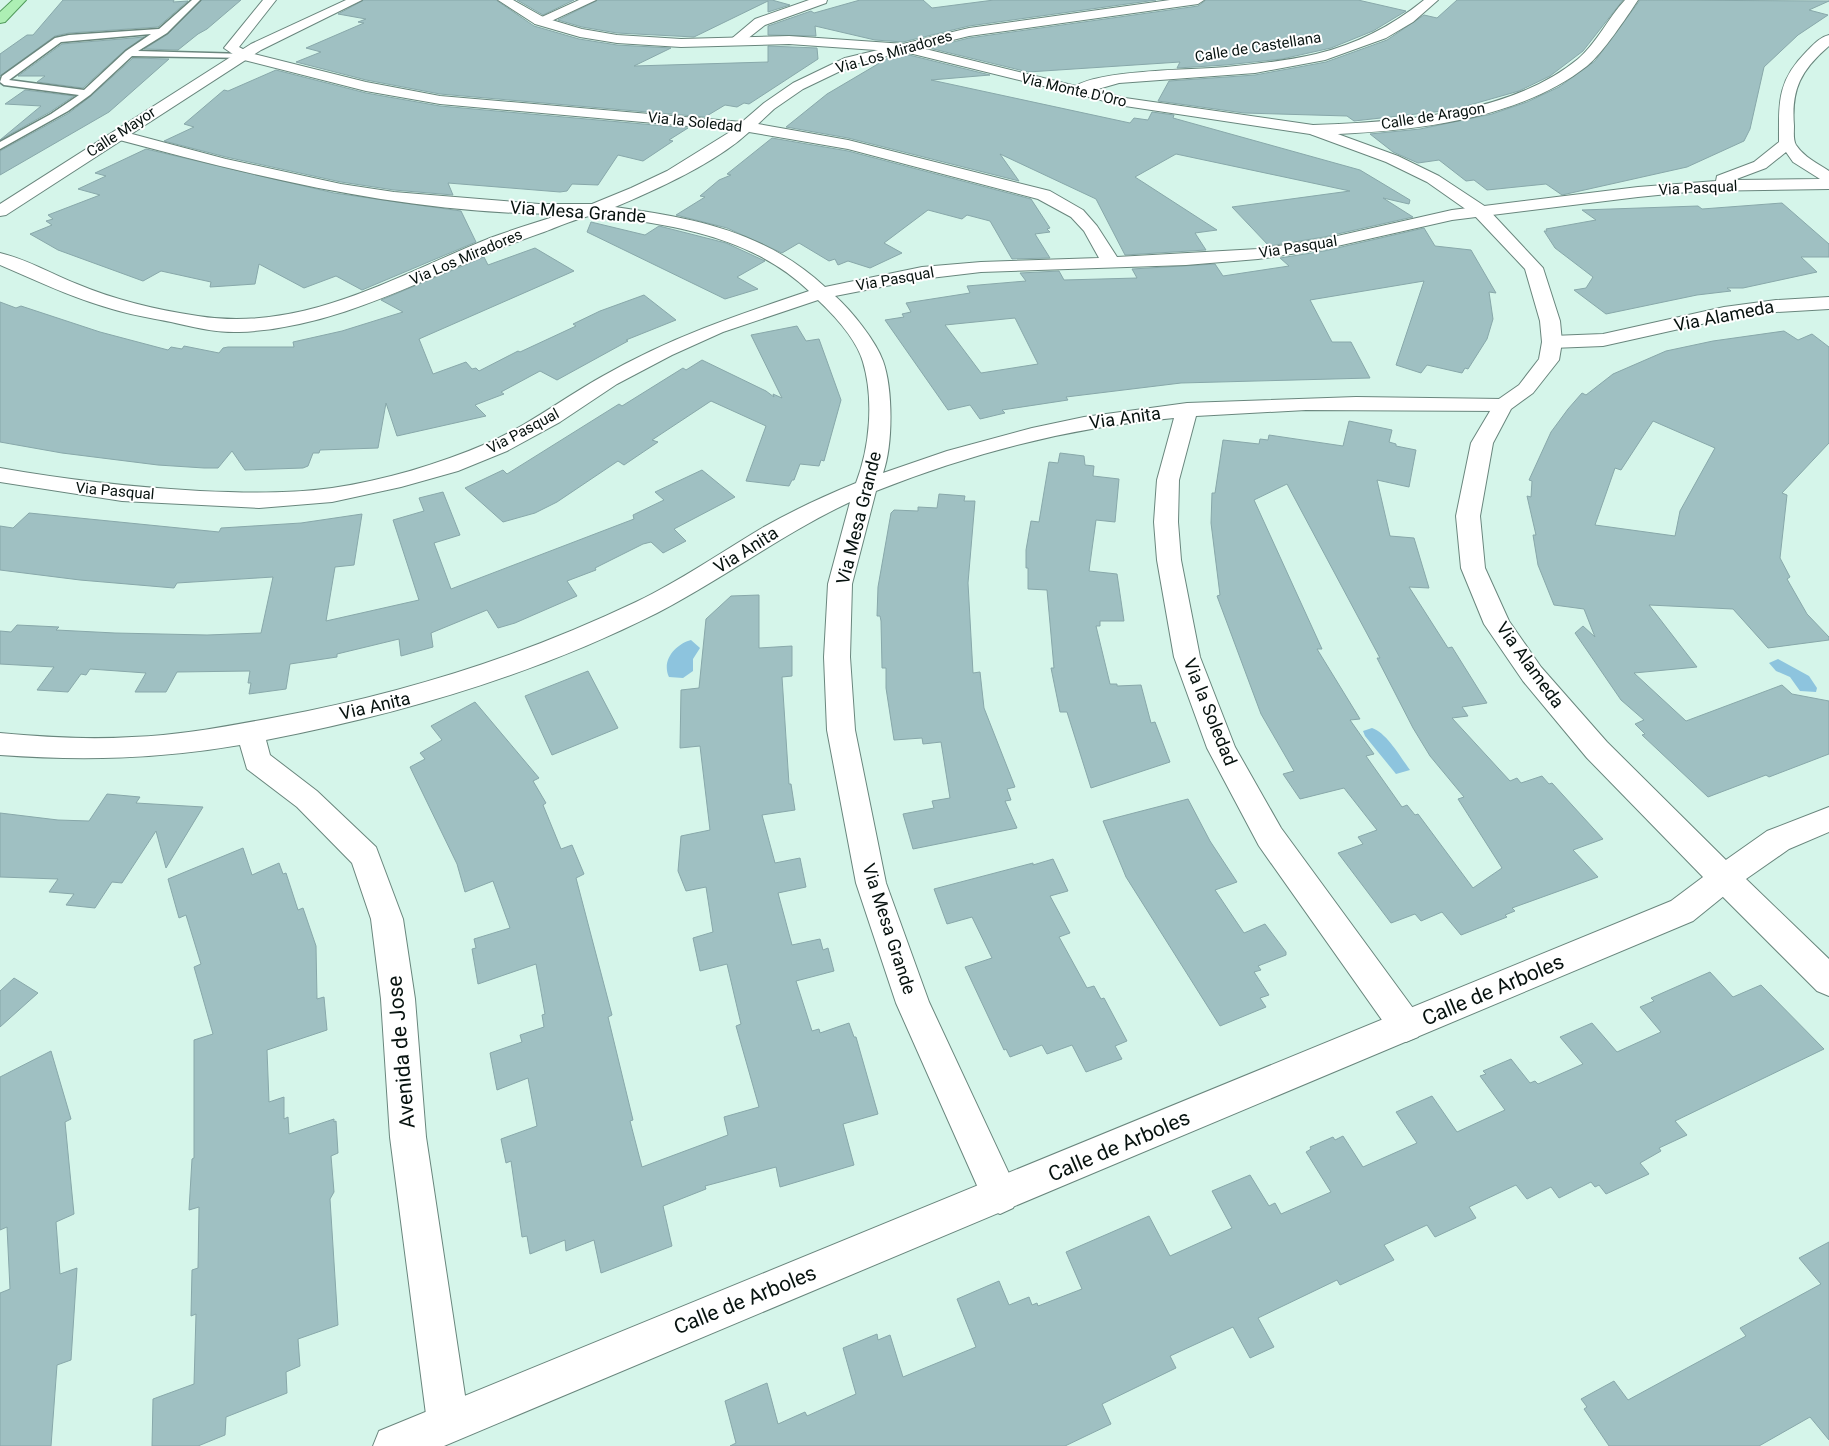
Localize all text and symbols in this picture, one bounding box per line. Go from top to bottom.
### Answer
street label: Via Los Miradores [834,27,954,77]
street label: Calle de Castellana [1194,28,1322,66]
street label: Via Monte D'Oro [1019,69,1129,111]
street label: Calle de Aragon [1380,99,1486,133]
street label: Calle Mayor [83,103,159,161]
street label: Via la Soledad [647,108,743,136]
street label: Via Pasqual [1658,177,1738,199]
street label: Via Mesa Grande [509,196,647,227]
street label: Via Los Miradores [407,225,525,289]
street label: Via Pasqual [1258,232,1338,262]
street label: Via Pasqual [855,263,935,295]
street label: Via Alameda [1672,296,1776,335]
street label: Via Anita [1088,402,1162,433]
street label: Via Pasqual [484,405,562,457]
street label: Via Mesa Grande [832,449,885,587]
street label: Via Pasqual [75,479,155,503]
street label: Via Anita [710,522,782,578]
street label: Via Alameda [1492,618,1569,712]
street label: Via la Soledad [1179,655,1241,768]
street label: Via Anita [338,687,412,724]
street label: Via Mesa Grande [858,861,921,997]
street label: Calle de Arboles [1419,949,1567,1031]
street label: Avenida de Jose [382,975,420,1129]
street label: Calle de Arboles [1045,1105,1193,1187]
street label: Calle de Arboles [670,1260,820,1340]

